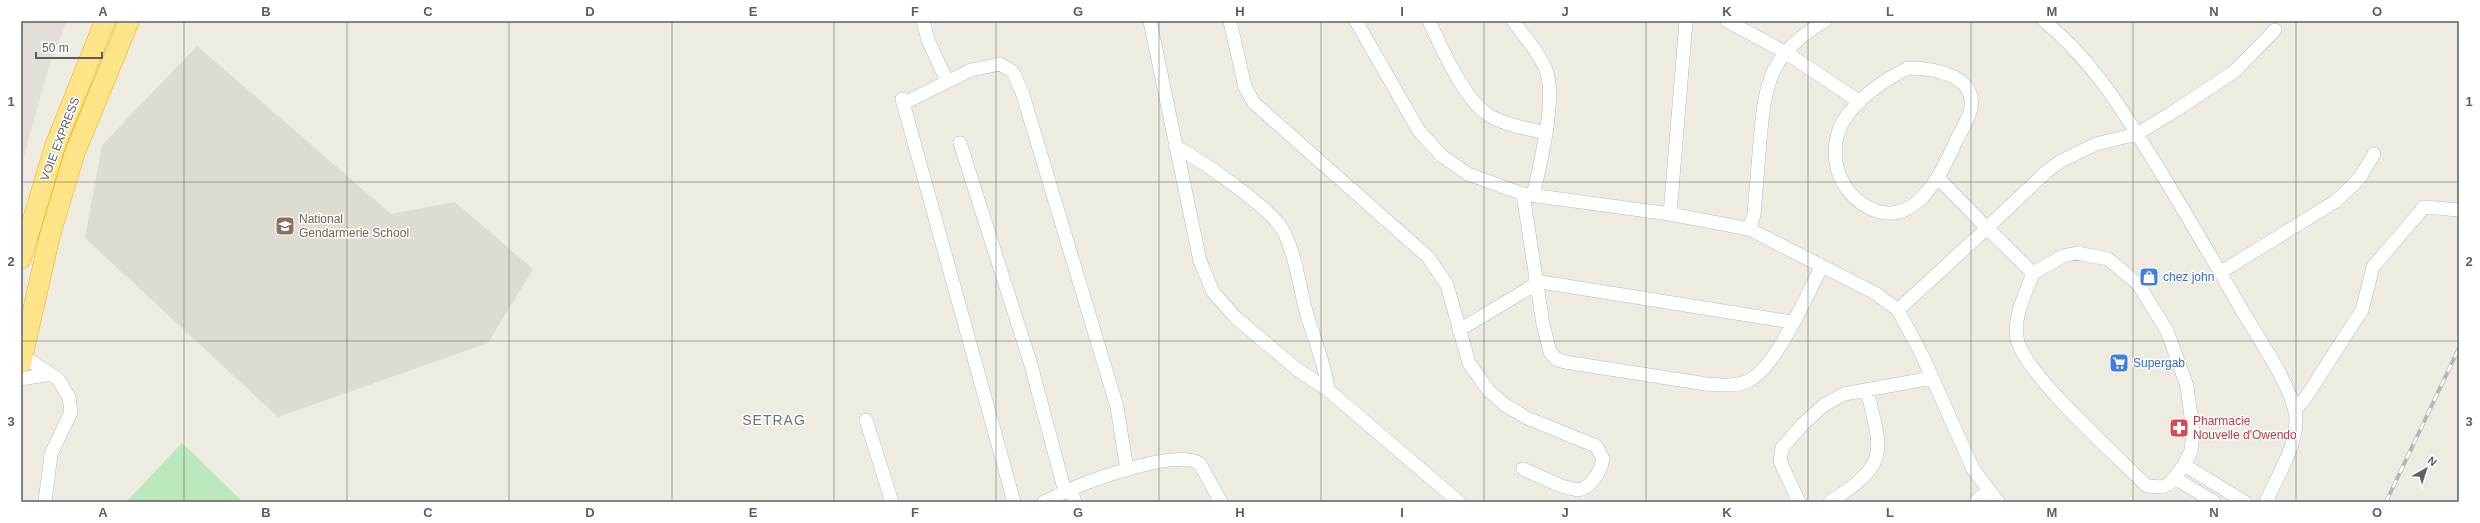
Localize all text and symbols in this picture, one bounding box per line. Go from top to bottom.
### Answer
text: A [98,4,108,19]
text: B [261,4,271,19]
text: C [423,4,433,19]
text: D [585,4,595,19]
text: E [749,4,758,19]
text: F [911,4,919,19]
text: G [1073,4,1083,19]
text: H [1235,4,1245,19]
text: I [1400,4,1404,19]
text: J [1561,4,1569,19]
text: K [1722,4,1732,19]
text: L [1886,4,1894,19]
text: M [2047,4,2057,19]
text: N [2209,4,2219,19]
text: O [2372,4,2382,19]
scale bar [36,34,102,60]
text: 50 m [42,41,69,55]
text: 1 [7,94,15,109]
text: 1 [2465,94,2473,109]
street label: VOIE EXPRESS [38,95,82,183]
place label: National Gendarmerie School [299,212,409,240]
school or university icon: National Gendarmerie School [274,215,296,237]
text: 2 [7,254,15,269]
text: 2 [2465,254,2473,269]
shop icon: chez john [2138,266,2160,288]
place label: chez john [2163,270,2214,284]
supermarket icon: Supergab [2108,352,2130,374]
place label: Supergab [2133,356,2185,370]
district label: SETRAG [742,412,806,428]
text: 3 [7,414,15,429]
place label: Pharmacie Nouvelle d'Owendo [2193,414,2297,442]
text: 3 [2465,414,2473,429]
pharmacy icon: Pharmacie Nouvelle d'Owendo [2168,417,2190,439]
north arrow [2406,449,2446,489]
text: N [2425,454,2439,468]
text: A [98,505,108,520]
text: B [261,505,271,520]
text: C [423,505,433,520]
text: D [585,505,595,520]
text: E [749,505,758,520]
text: F [911,505,919,520]
text: G [1073,505,1083,520]
text: H [1235,505,1245,520]
text: I [1400,505,1404,520]
text: J [1561,505,1569,520]
text: K [1722,505,1732,520]
text: L [1886,505,1894,520]
text: M [2047,505,2057,520]
text: N [2209,505,2219,520]
text: O [2372,505,2382,520]

